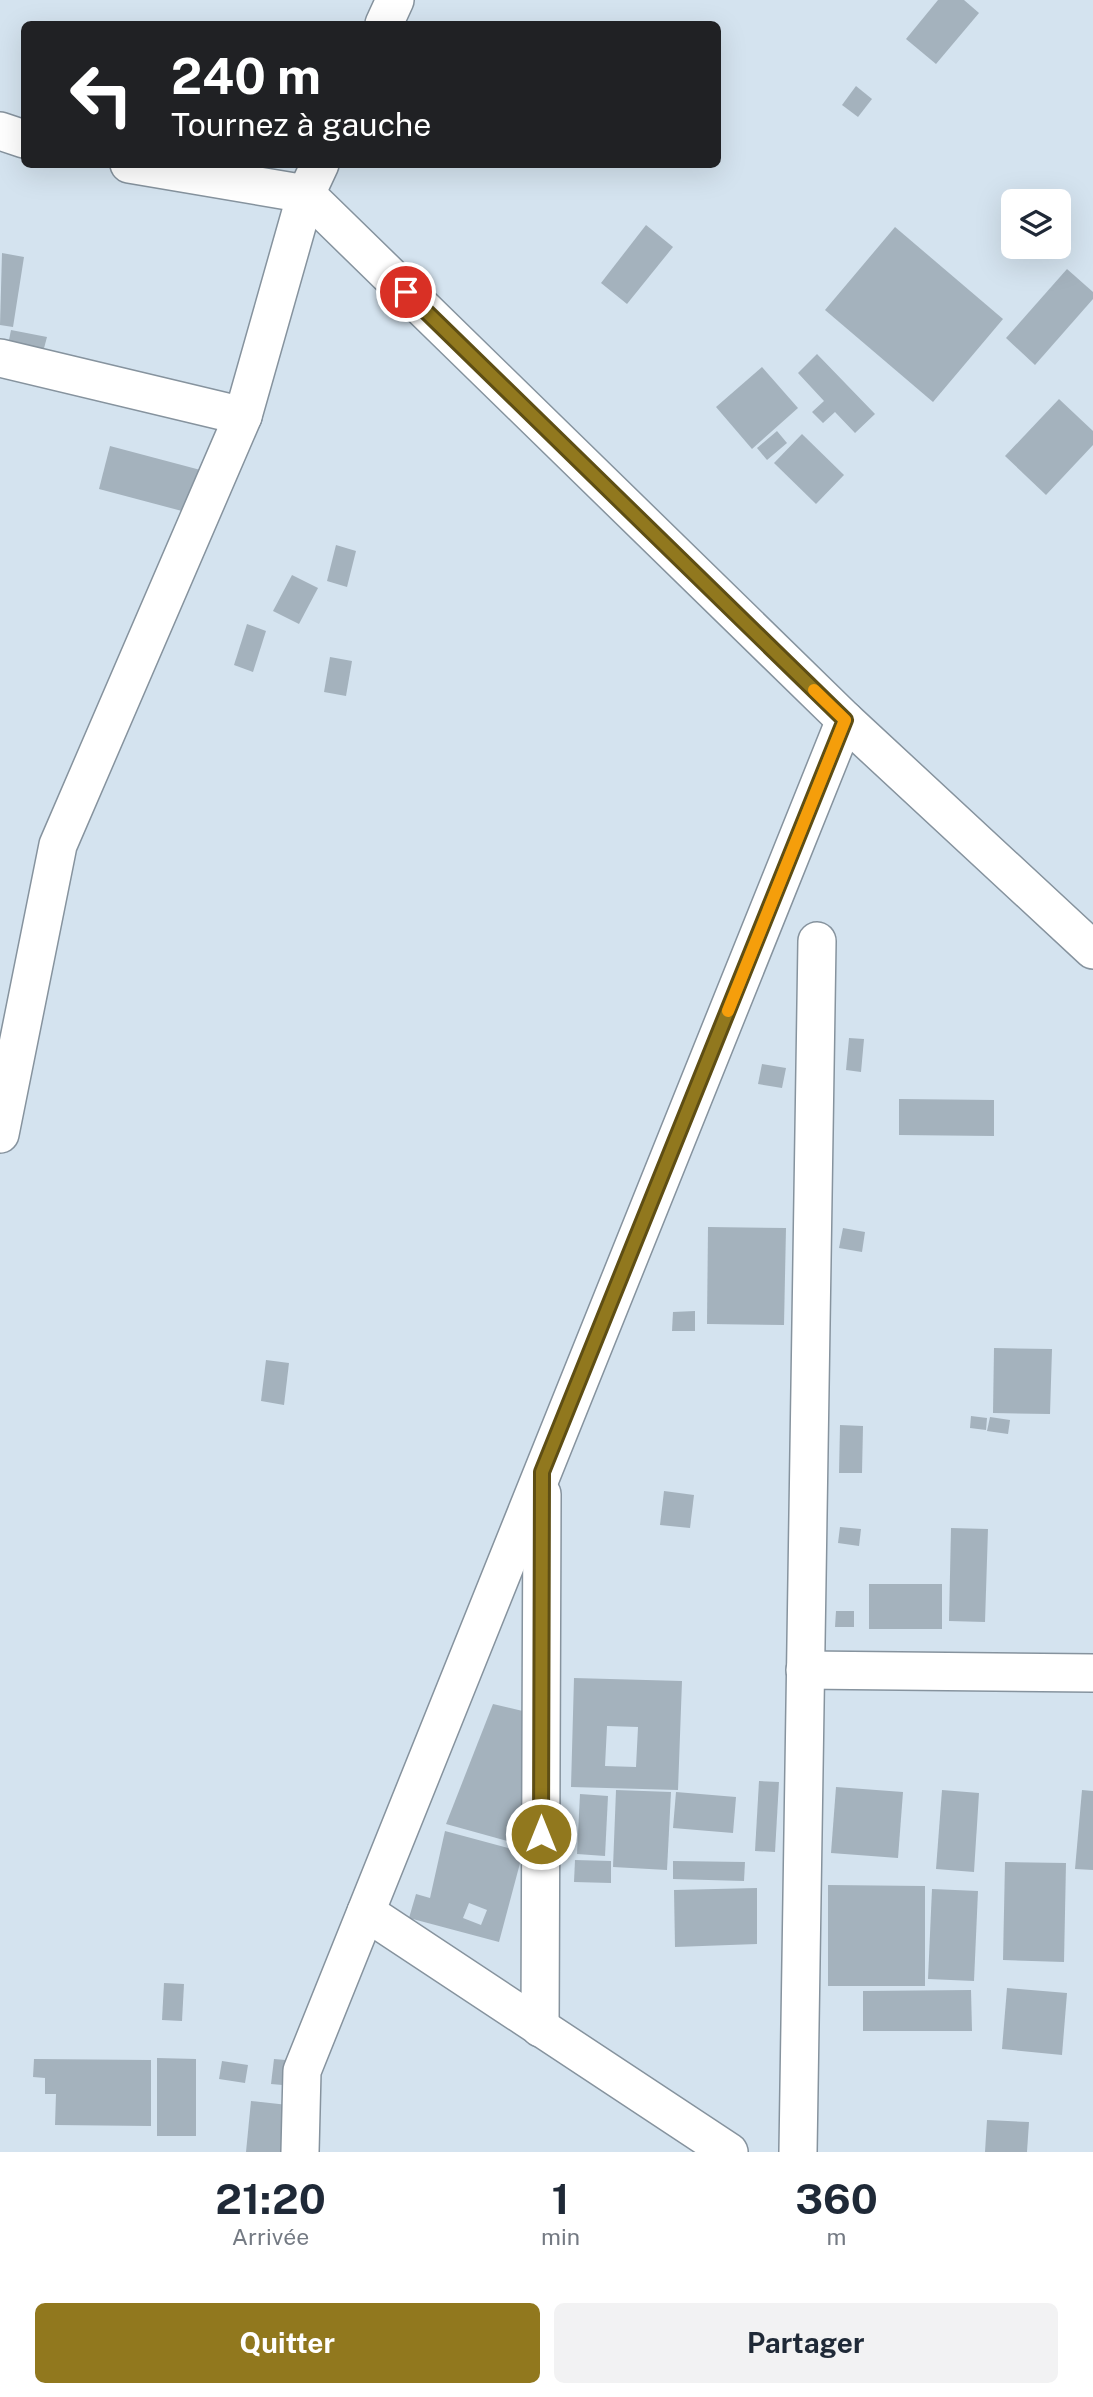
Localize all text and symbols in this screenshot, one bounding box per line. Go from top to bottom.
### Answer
text: 240 m [171,47,321,105]
icon: left [56,49,147,140]
text: Tournez à gauche [171,106,431,143]
map controls [1001,189,1071,259]
button: layers [1001,189,1071,259]
pin [376,262,436,322]
icon: arrive [387,273,425,311]
position arrow [504,1797,578,1871]
text: 21:20 [215,2174,326,2223]
text: 1 [552,2174,570,2223]
text: 360 [795,2174,878,2223]
text: Arrivée [232,2223,309,2250]
text: min [541,2223,580,2250]
text: m [827,2223,846,2250]
button: Quitter [35,2303,540,2383]
button: Partager [554,2303,1058,2383]

